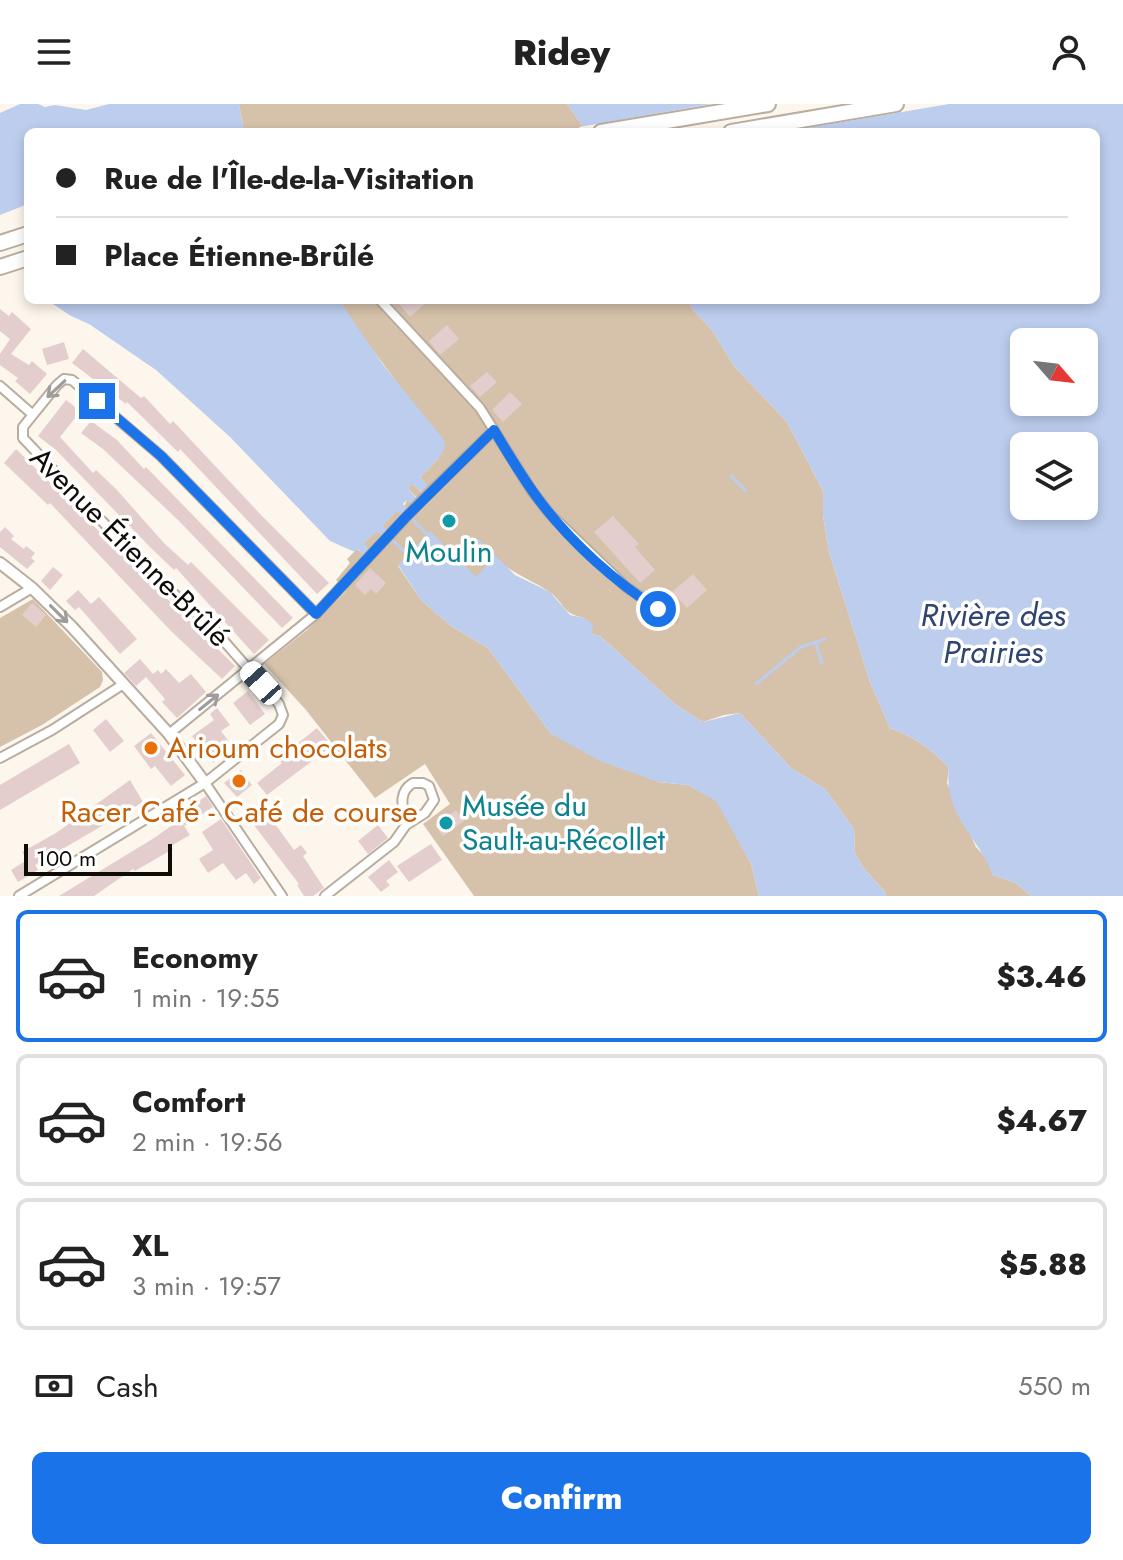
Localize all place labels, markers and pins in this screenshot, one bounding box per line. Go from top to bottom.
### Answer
marker: Moulin [440,512,458,530]
place label: Moulin [406,530,492,573]
place label: Arioum chocolats [167,726,387,769]
marker: Arioum chocolats [142,739,160,757]
marker: Racer Café - Café de course [230,772,248,790]
place label: Musée du Sault-au-Récollet [462,784,666,861]
place label: Racer Café - Café de course [60,790,418,833]
marker: Musée du Sault-au-Récollet [437,814,455,832]

